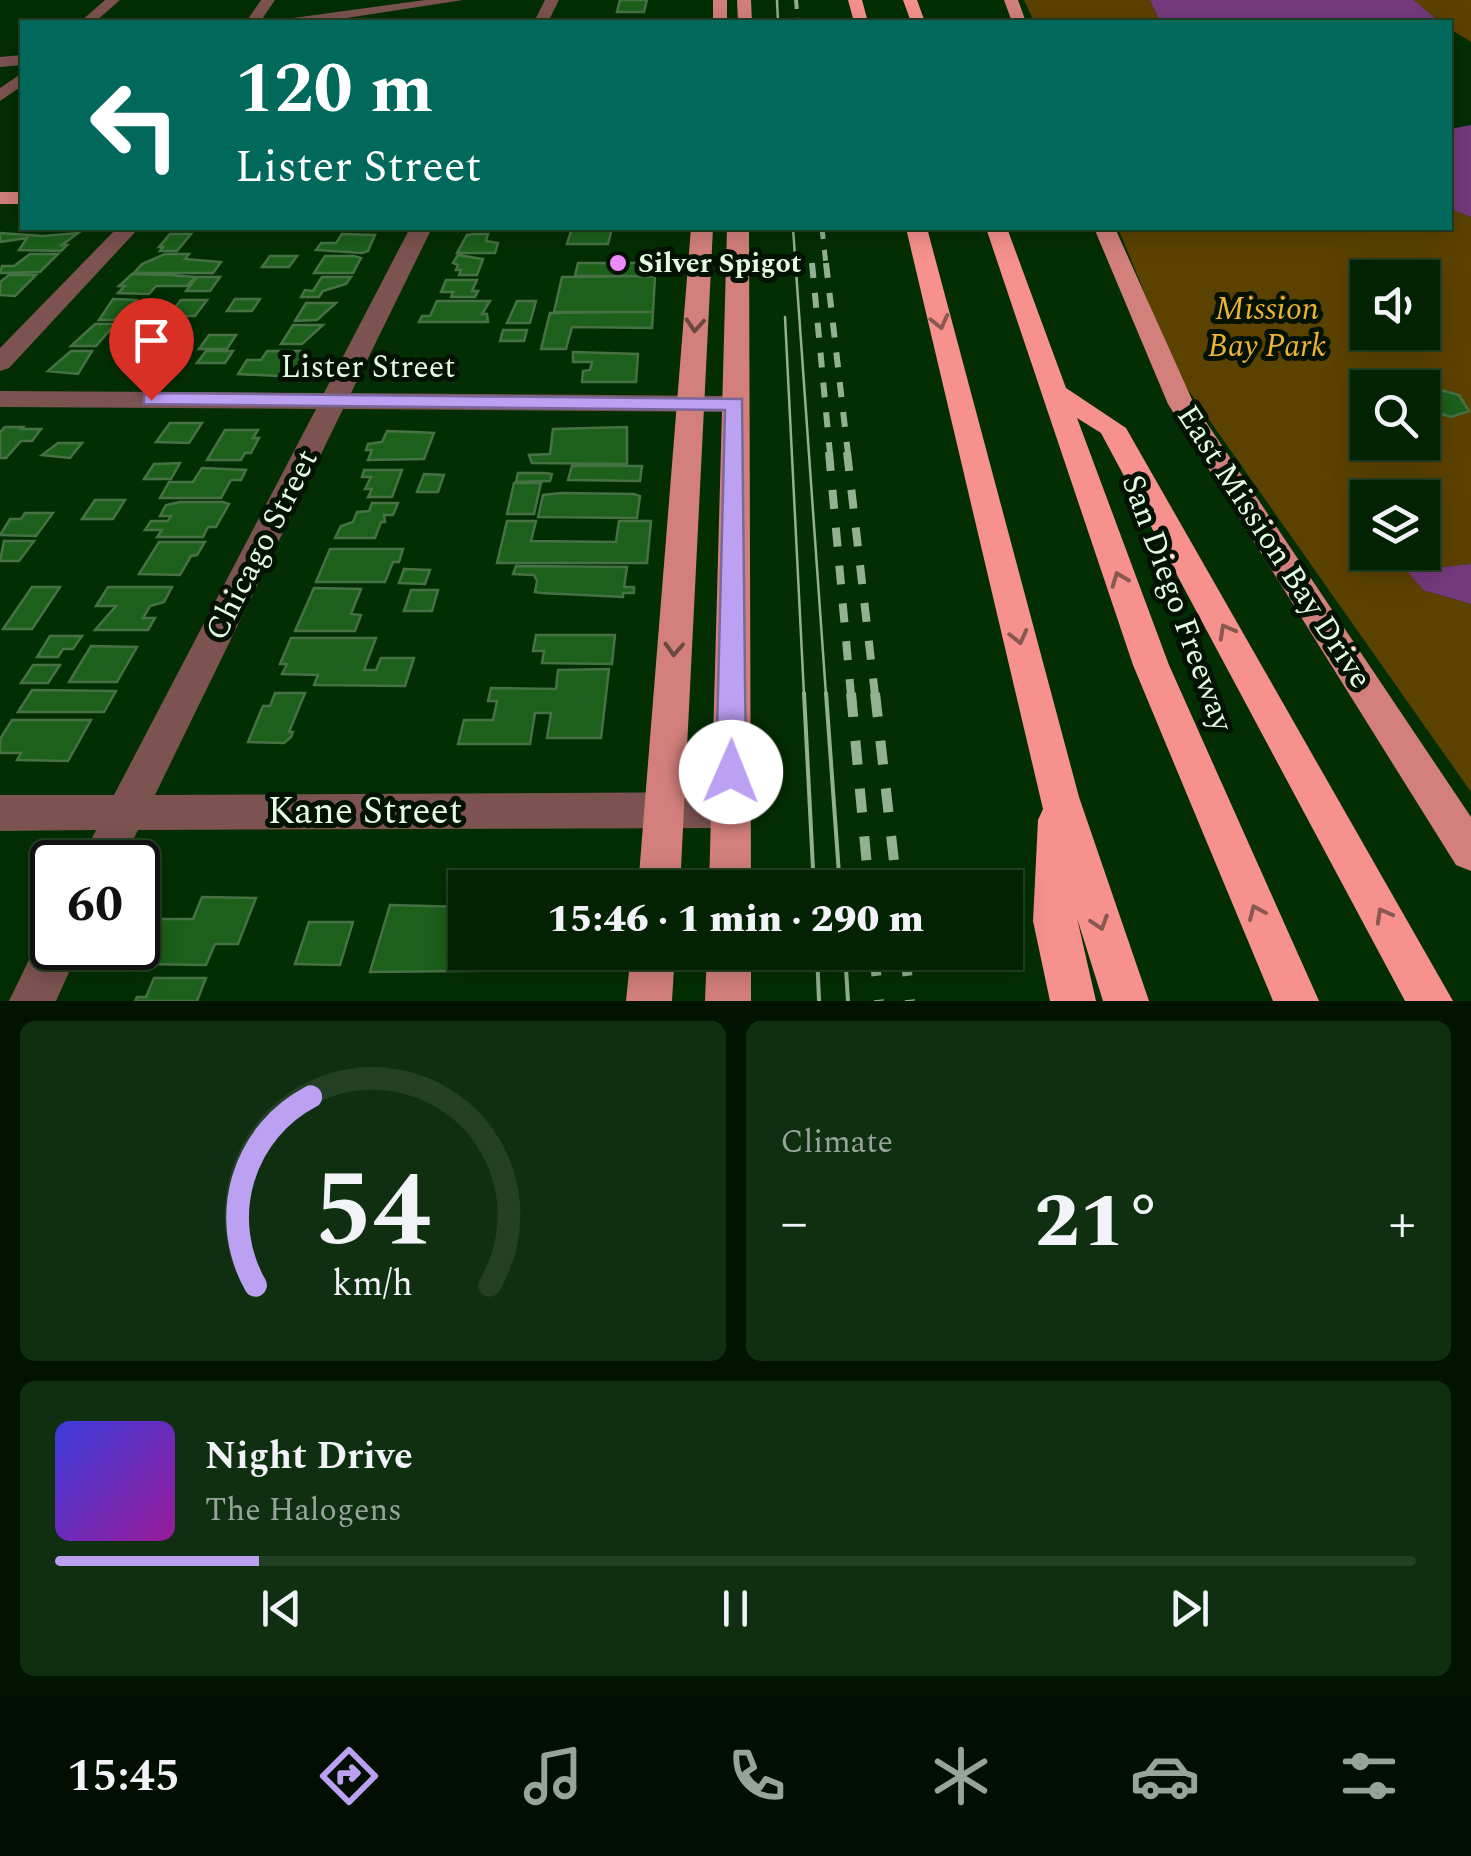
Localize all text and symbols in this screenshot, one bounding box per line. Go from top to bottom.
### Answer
text: 120 m [235,37,433,143]
icon: left [70,60,200,190]
text: Lister Street [235,133,481,202]
place label: Silver Spigot [638,242,802,285]
marker: Silver Spigot [607,252,629,274]
map controls [1350,260,1440,570]
button: sound [1350,260,1440,350]
park label: Mission Bay Park [1208,285,1326,371]
pin [109,298,194,401]
icon: arrive [124,313,179,368]
one-way arrow [928,313,949,330]
one-way arrow [685,317,707,333]
street label: Lister Street [280,343,456,392]
button: search [1350,370,1440,460]
street label: East Mission Bay Drive [1164,395,1384,699]
street label: Chicago Street [193,441,331,649]
street label: San Diego Freeway [1108,468,1247,740]
button: layers [1350,480,1440,570]
one-way arrow [1111,572,1131,589]
one-way arrow [1218,624,1238,642]
one-way arrow [1007,628,1028,645]
one-way arrow [664,642,685,658]
position arrow [679,720,783,824]
street label: Kane Street [268,783,462,841]
speed limit sign: 60 [30,840,160,970]
text: 15:46 · 1 min · 290 m [547,891,924,949]
one-way arrow [1248,904,1268,922]
one-way arrow [1375,908,1395,926]
one-way arrow [1089,913,1109,930]
text: Climate [781,1118,893,1167]
text: 54 [314,1133,431,1291]
text: 21° [1034,1166,1162,1280]
text: − [781,1182,808,1265]
text: + [1388,1182,1416,1265]
text: km/h [333,1257,413,1312]
text: Night Drive [205,1428,413,1486]
text: The Halogens [205,1486,402,1535]
icon: previous [254,1581,309,1636]
icon: pause [708,1581,763,1636]
icon: next [1162,1581,1217,1636]
icon: directions [314,1741,384,1811]
icon: music [518,1741,588,1811]
icon: phone [722,1741,792,1811]
icon: climate [926,1741,996,1811]
icon: car [1130,1741,1200,1811]
icon: filters [1334,1741,1404,1811]
text: 15:45 [67,1742,180,1811]

